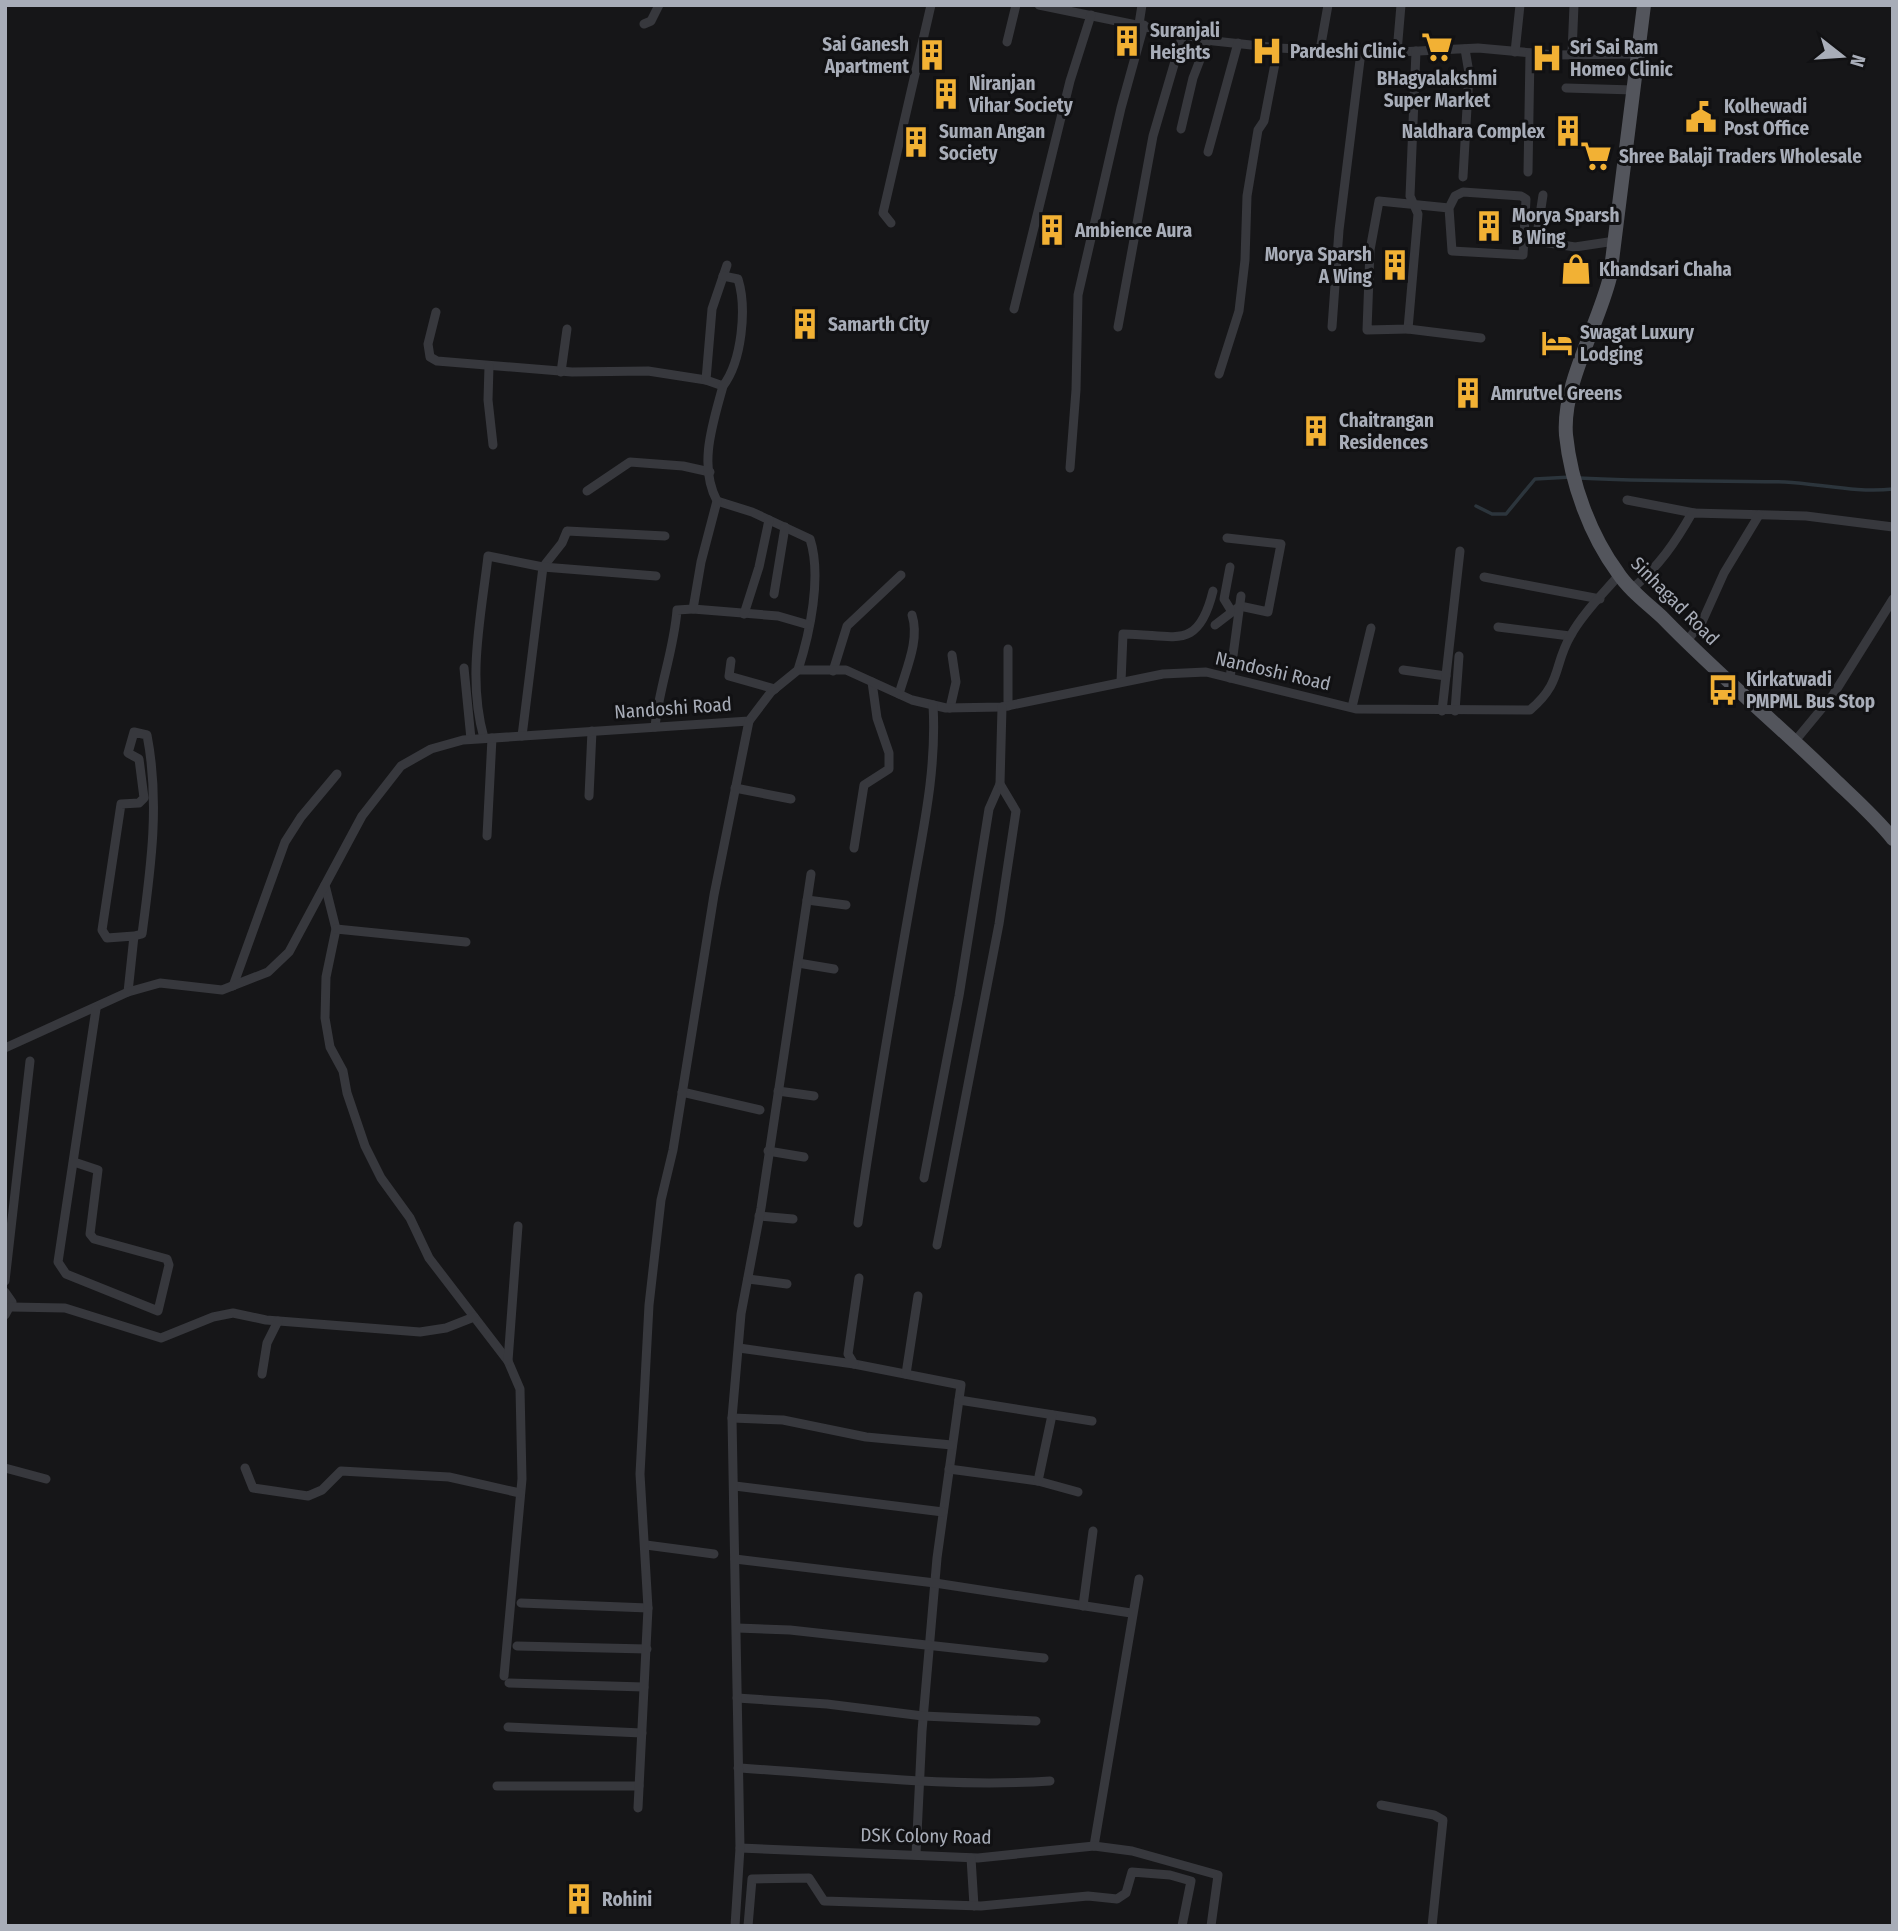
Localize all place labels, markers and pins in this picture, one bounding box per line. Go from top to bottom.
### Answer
place label: Suranjali Heights [1150,19,1220,64]
building icon: Suranjali Heights [1110,24,1144,58]
supermarket icon: BHagyalakshmi Super Market [1420,30,1454,64]
place label: Sai Ganesh Apartment [822,33,909,78]
hospital icon: Pardeshi Clinic [1250,34,1284,68]
place label: Sri Sai Ram Homeo Clinic [1570,36,1674,81]
building icon: Sai Ganesh Apartment [915,38,949,72]
place label: Pardeshi Clinic [1290,40,1406,63]
hospital icon: Sri Sai Ram Homeo Clinic [1530,41,1564,75]
place label: BHagyalakshmi Super Market [1377,67,1497,112]
place label: Niranjan Vihar Society [968,72,1074,117]
building icon: Niranjan Vihar Society [929,77,963,111]
place label: Kolhewadi Post Office [1724,95,1809,140]
public building icon: Kolhewadi Post Office [1684,100,1718,134]
building icon: Naldhara Complex [1551,114,1585,148]
place label: Suman Angan Society [939,120,1045,165]
place label: Naldhara Complex [1402,120,1546,143]
building icon: Suman Angan Society [899,125,933,159]
supermarket icon: Shree Balaji Traders Wholesale [1579,139,1613,173]
place label: Shree Balaji Traders Wholesale [1619,145,1862,168]
place label: Morya Sparsh B Wing [1512,204,1619,249]
building icon: Morya Sparsh B Wing [1472,209,1506,243]
building icon: Ambience Aura [1035,213,1069,247]
place label: Ambience Aura [1074,219,1192,242]
place label: Morya Sparsh A Wing [1265,243,1373,288]
building icon: Morya Sparsh A Wing [1378,248,1412,282]
shop icon: Khandsari Chaha [1559,252,1593,286]
place label: Khandsari Chaha [1599,258,1732,281]
building icon: Samarth City [788,307,822,341]
place label: Samarth City [828,313,930,336]
place label: Swagat Luxury Lodging [1580,321,1695,366]
hotel icon: Swagat Luxury Lodging [1540,326,1574,360]
building icon: Amrutvel Greens [1451,376,1485,410]
place label: Amrutvel Greens [1490,382,1623,405]
place label: Chaitrangan Residences [1339,409,1434,454]
building icon: Chaitrangan Residences [1299,414,1333,448]
place label: Kirkatwadi PMPML Bus Stop [1746,668,1875,713]
bus stop icon: Kirkatwadi PMPML Bus Stop [1706,673,1740,707]
building icon: Rohini [562,1882,596,1916]
place label: Rohini [602,1888,652,1911]

